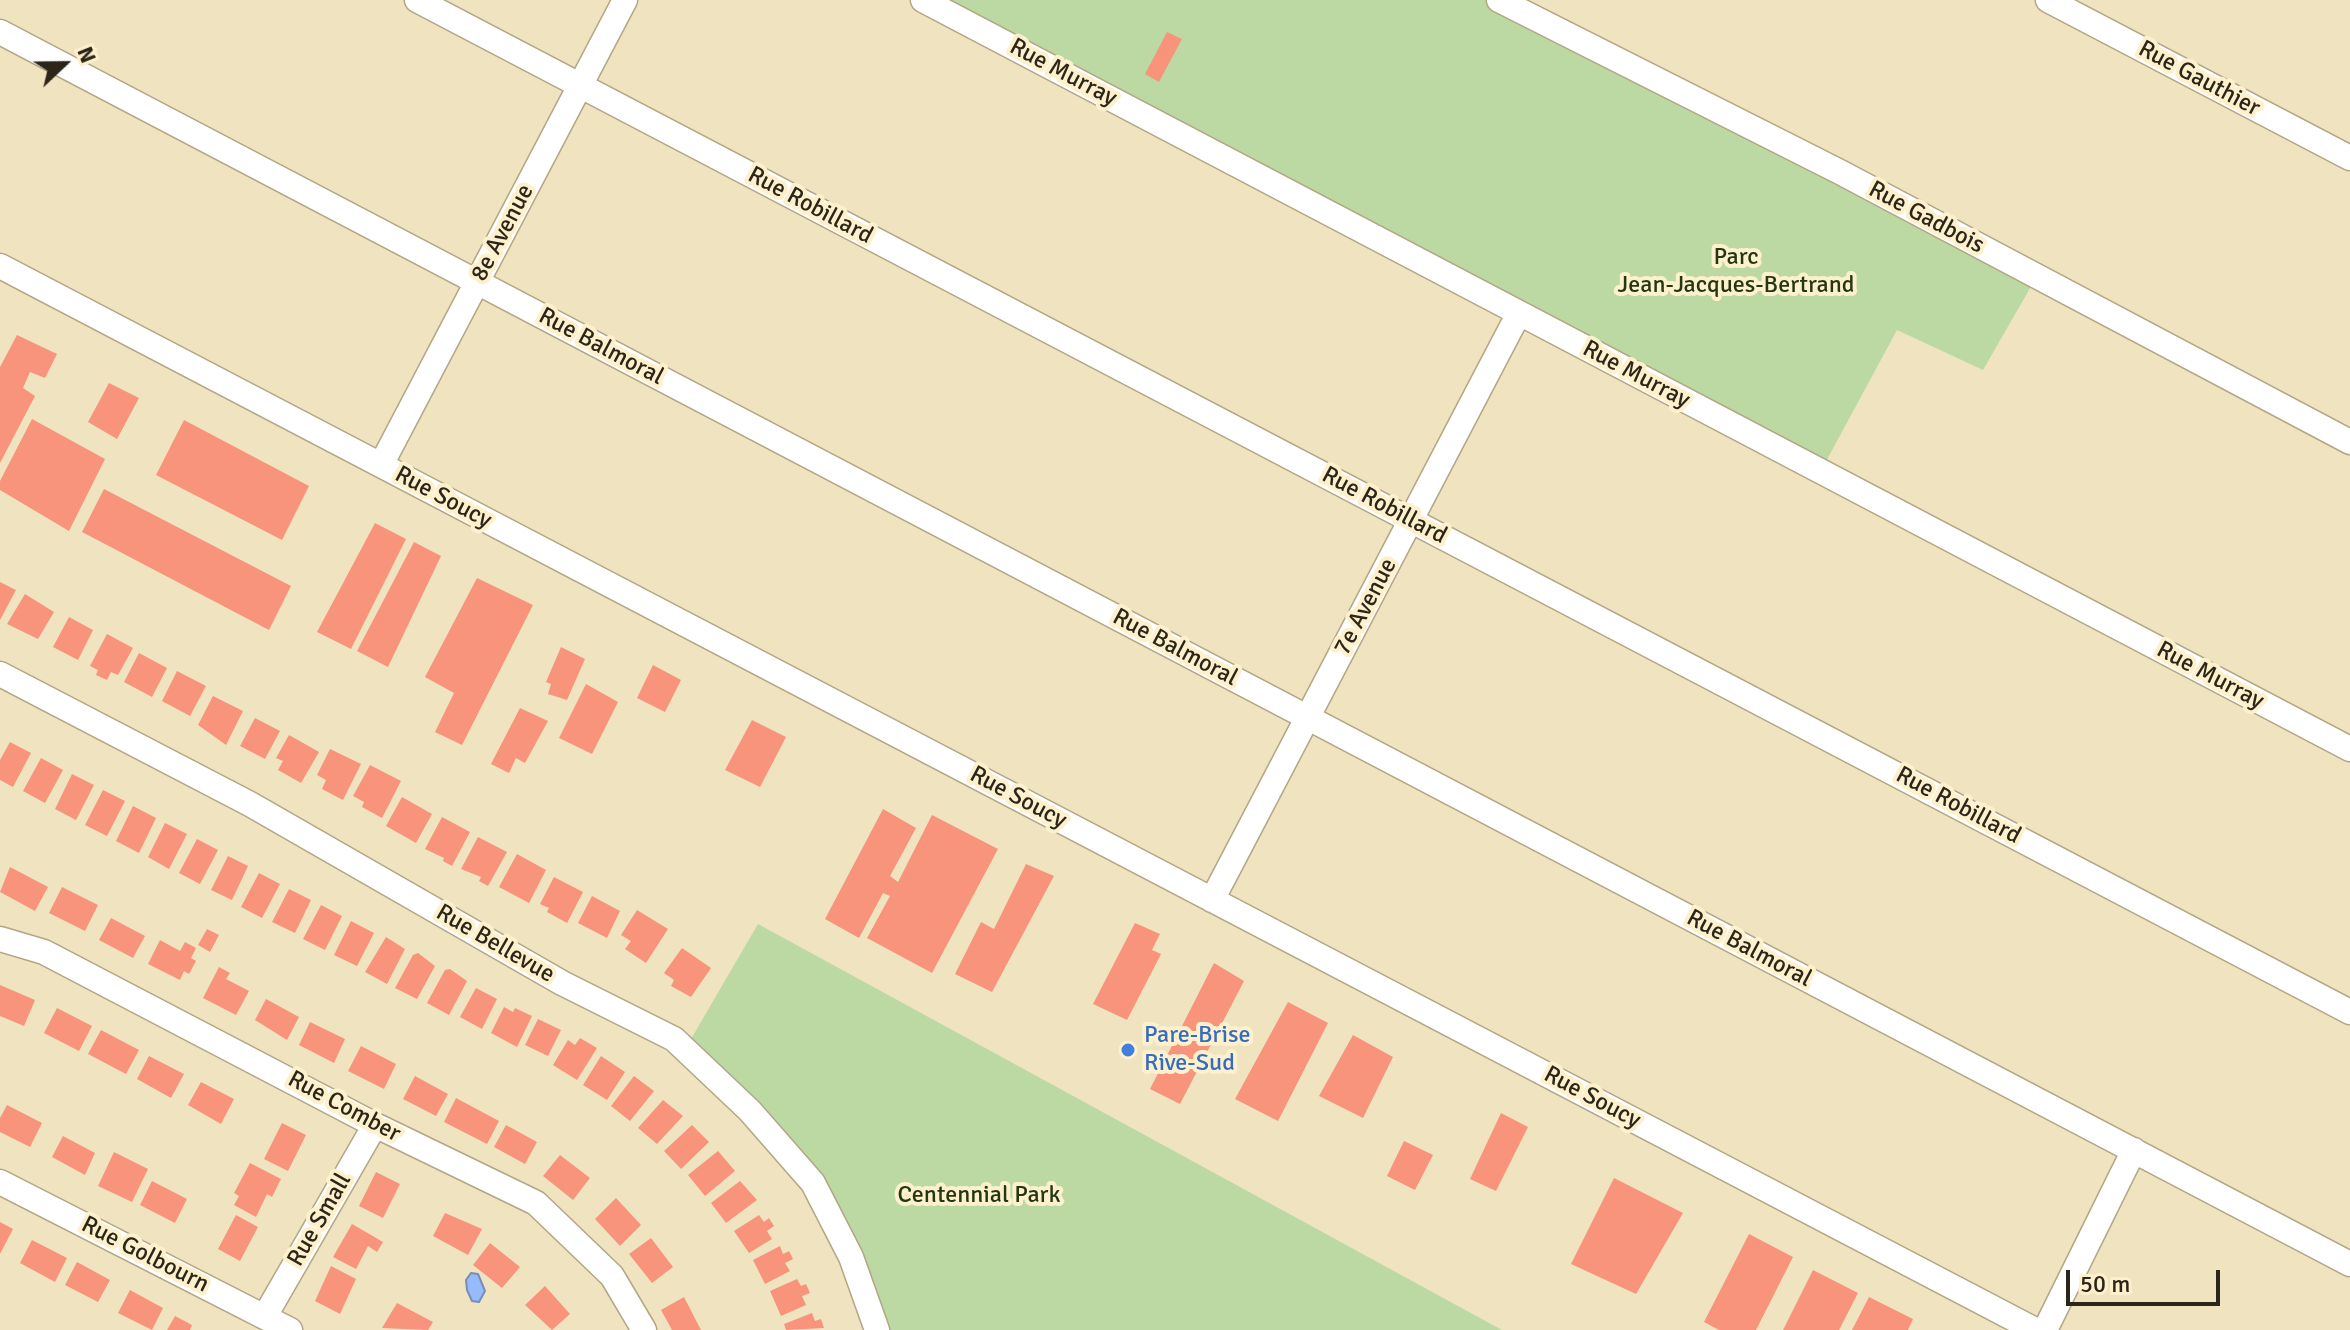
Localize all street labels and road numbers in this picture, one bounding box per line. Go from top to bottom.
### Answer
street label: Rue Murray [1004,33,1122,113]
street label: Rue Gauthier [2133,35,2265,123]
street label: Rue Robillard [743,161,877,251]
street label: Rue Gadbois [1863,176,1989,260]
street label: 8e Avenue [466,180,540,286]
street label: Rue Balmoral [534,302,668,392]
street label: Rue Murray [1577,335,1695,415]
street label: Rue Soucy [390,460,496,536]
street label: Rue Robillard [1317,461,1451,551]
street label: 7e Avenue [1329,554,1403,660]
street label: Rue Balmoral [1108,603,1242,693]
street label: Rue Murray [2151,636,2269,716]
street label: Rue Soucy [965,760,1071,836]
street label: Rue Robillard [1891,761,2025,851]
street label: Rue Bellevue [431,899,559,989]
street label: Rue Balmoral [1682,904,1816,994]
street label: Rue Soucy [1539,1060,1645,1136]
street label: Rue Comber [283,1065,405,1149]
street label: Rue Small [282,1168,358,1272]
street label: Rue Golbourn [76,1211,214,1299]

